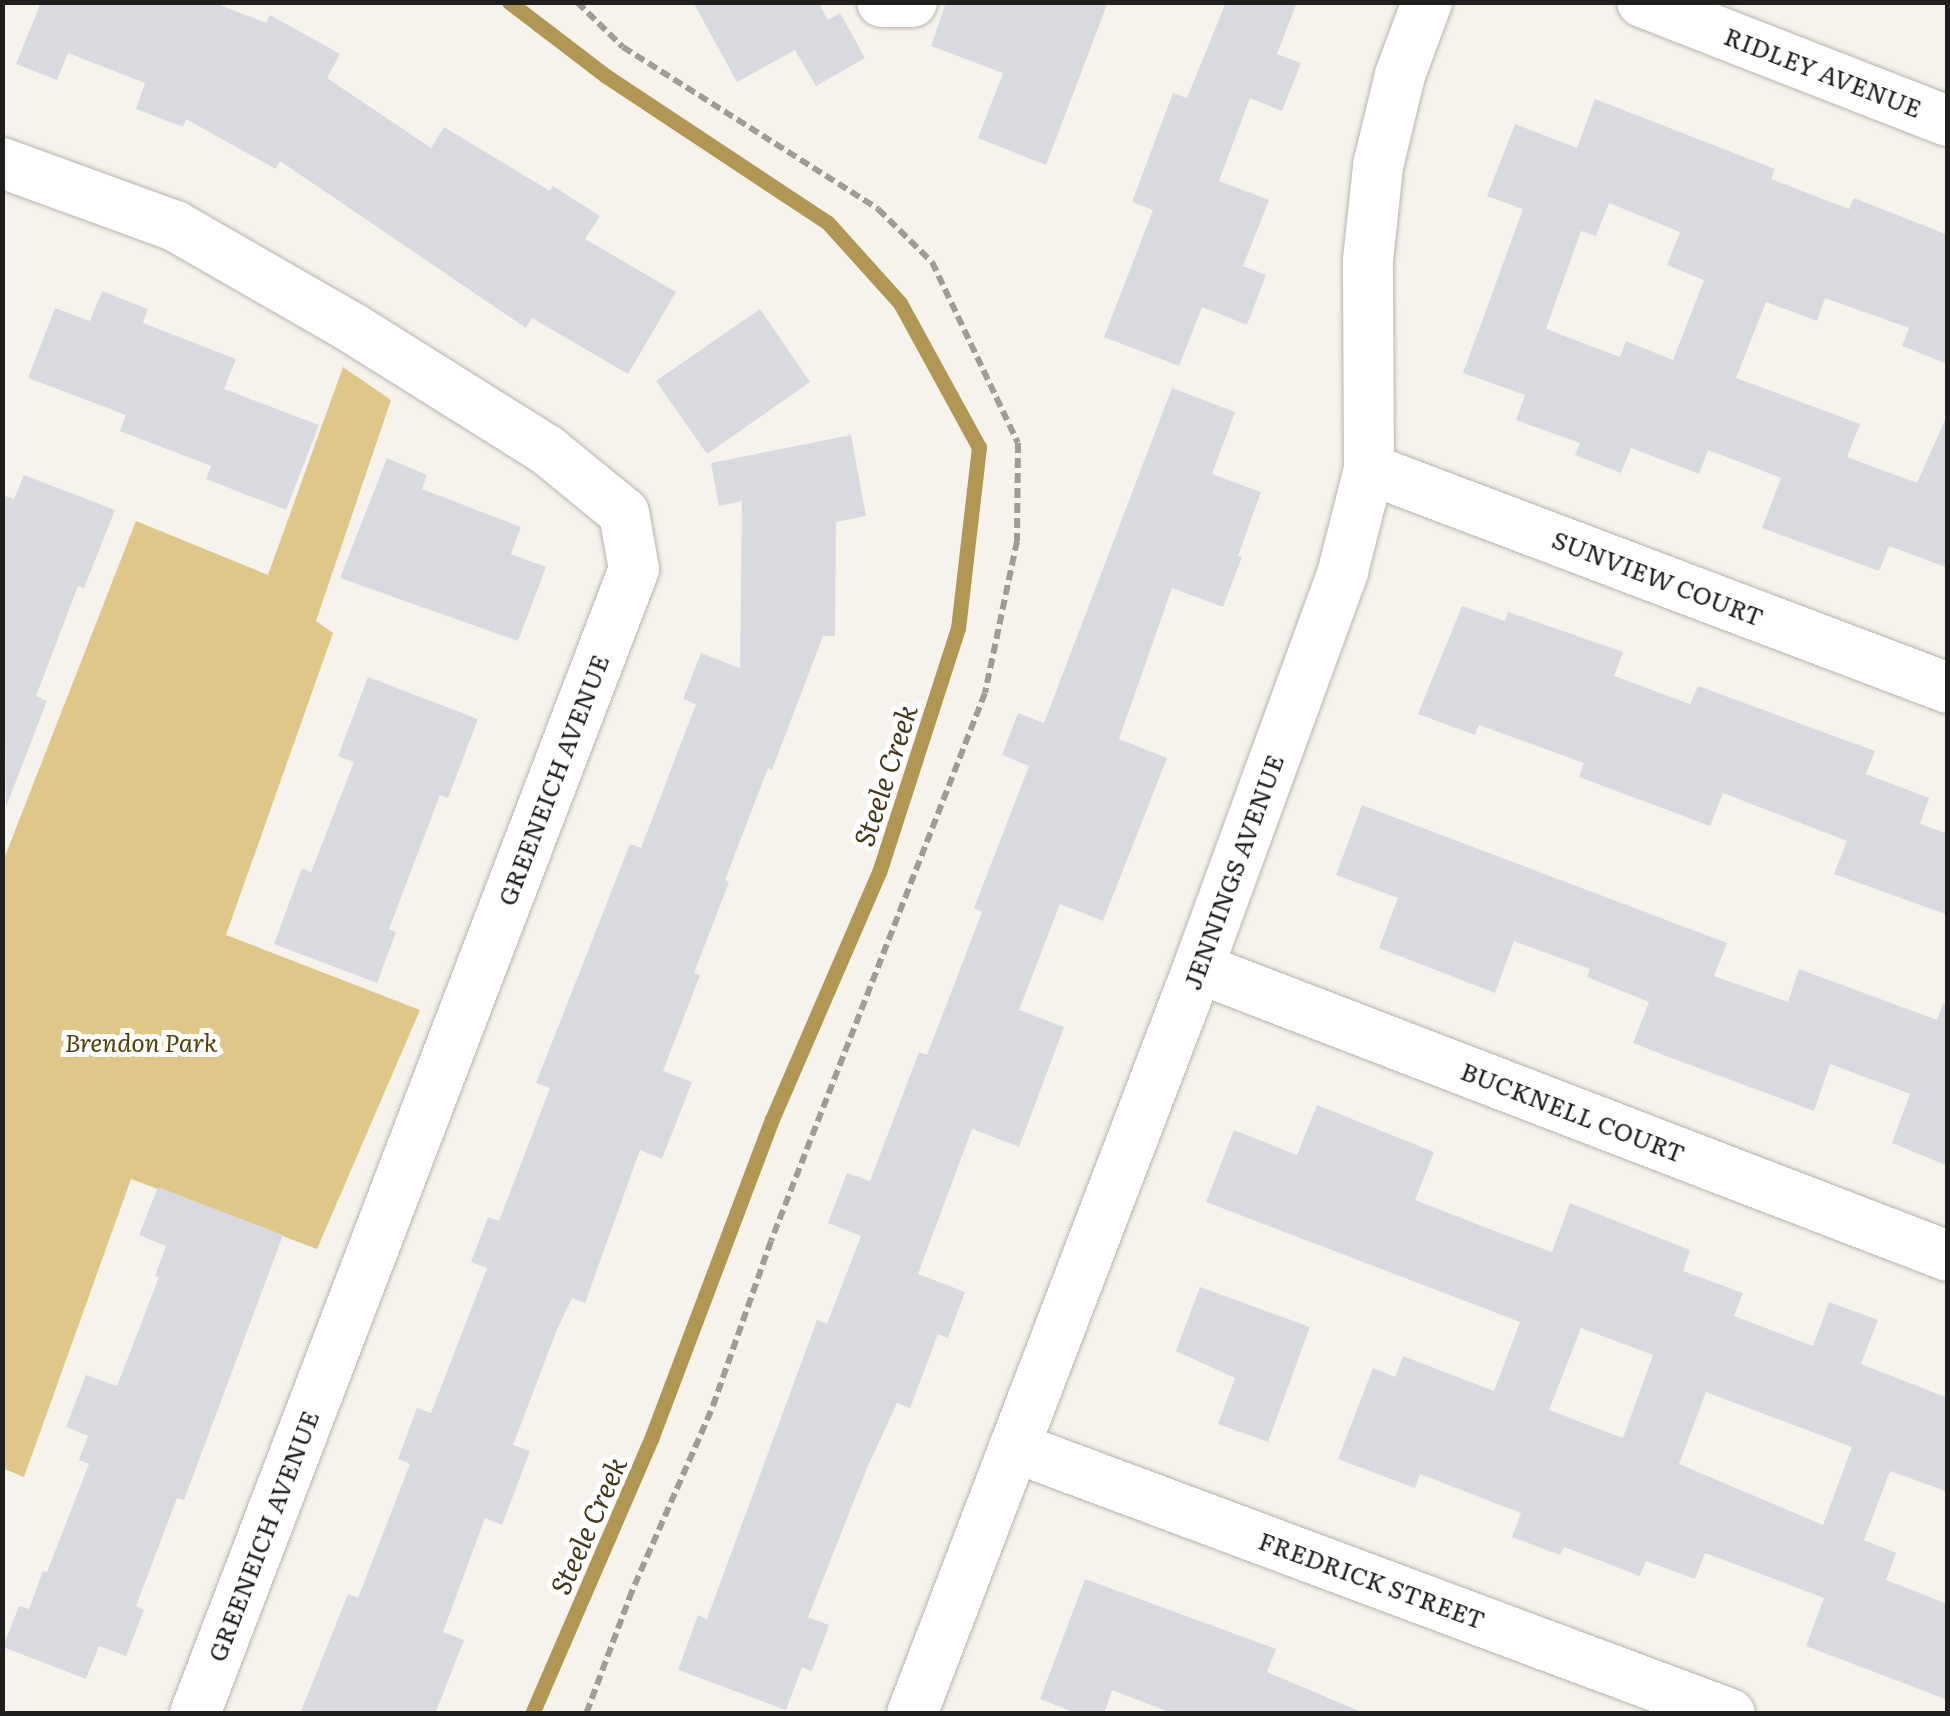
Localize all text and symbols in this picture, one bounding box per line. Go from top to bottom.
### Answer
street label: RIDLEY AVENUE [1720,21,1926,123]
street label: SUNVIEW COURT [1548,524,1768,632]
street label: GREENEICH AVENUE [491,650,615,910]
water label: Steele Creek [845,700,923,850]
street label: JENNINGS AVENUE [1176,750,1290,994]
park label: Brendon Park [65,1027,217,1057]
street label: BUCKNELL COURT [1457,1055,1689,1169]
street label: GREENEICH AVENUE [201,1406,325,1666]
water label: Steele Creek [542,1451,632,1599]
street label: FREDRICK STREET [1255,1525,1489,1635]

